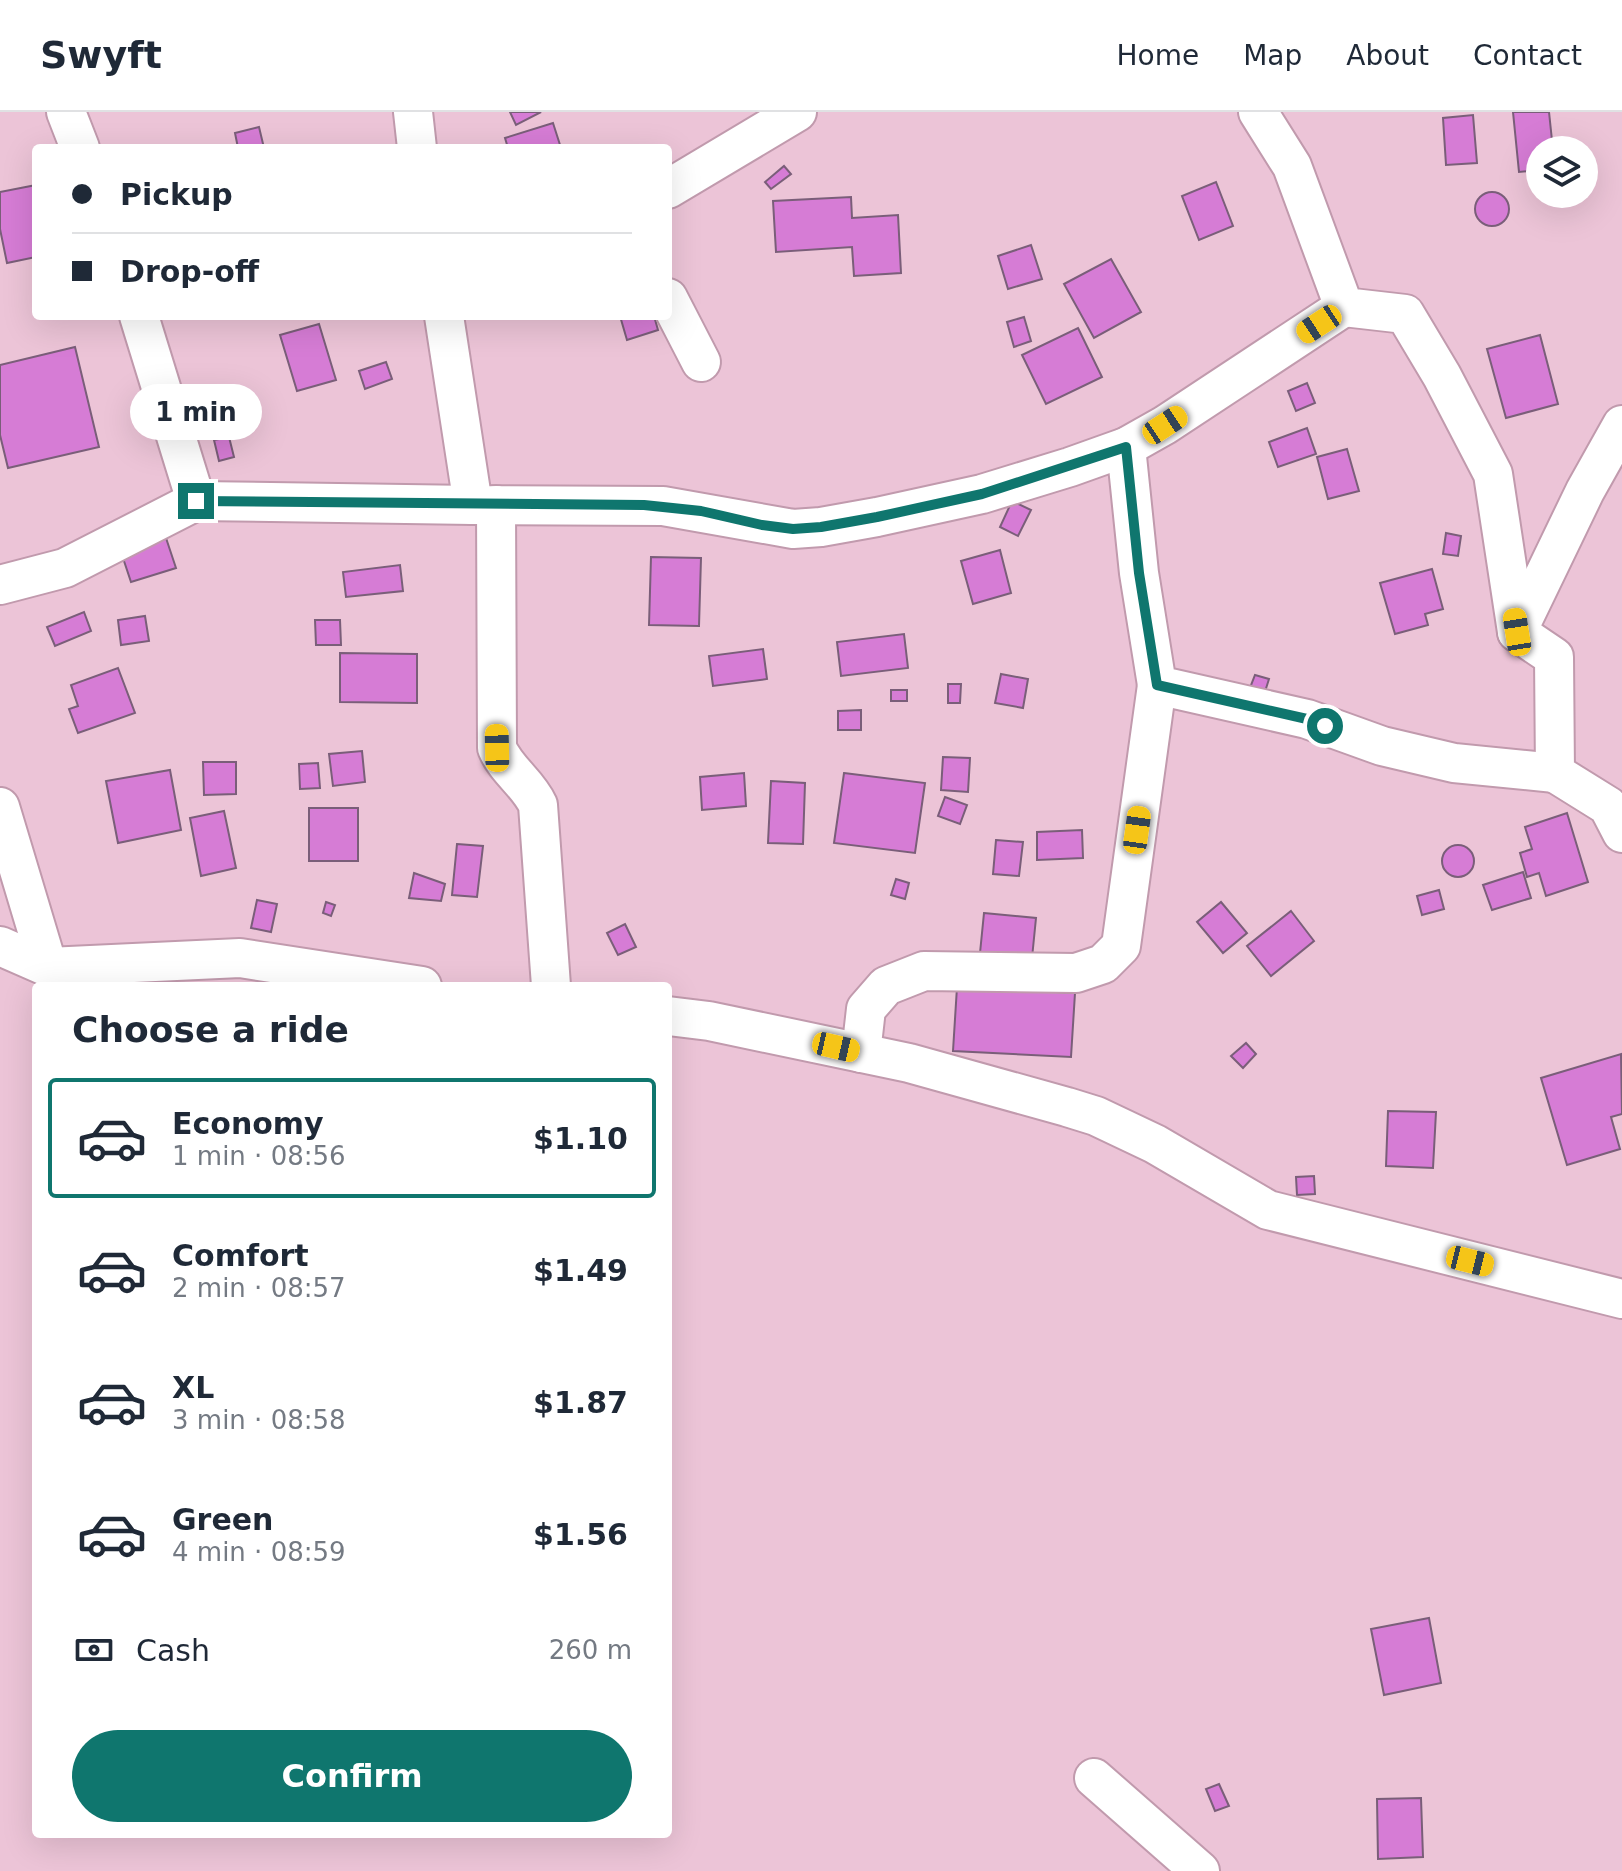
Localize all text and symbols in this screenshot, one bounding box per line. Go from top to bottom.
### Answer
text: Swyft [40,33,162,77]
text: Home [1116,39,1199,72]
text: Map [1243,39,1302,72]
text: About [1346,39,1429,72]
text: Contact [1473,39,1582,72]
map controls [1526,136,1598,208]
button: layers [1526,136,1598,208]
text: Pickup [120,177,233,212]
text: Drop-off [120,254,259,289]
car [1292,301,1346,347]
callout: 1 min [130,385,262,441]
text: 1 min [155,397,237,427]
car [1138,402,1192,448]
route end [178,483,214,519]
car [1501,606,1533,658]
route start [1307,708,1343,744]
car [485,724,509,772]
car [1122,805,1152,855]
text: Choose a ride [72,1009,349,1050]
car [810,1030,862,1064]
icon: car [76,1102,148,1174]
text: Economy [172,1106,324,1141]
text: $1.10 [533,1121,628,1156]
text: 1 min · 08:56 [172,1141,346,1171]
icon: car [76,1234,148,1306]
text: Comfort [172,1238,309,1273]
car [1444,1244,1496,1278]
text: $1.49 [533,1253,628,1288]
text: 2 min · 08:57 [172,1273,346,1303]
icon: car [76,1366,148,1438]
text: XL [172,1370,214,1405]
text: $1.87 [533,1385,628,1420]
text: 3 min · 08:58 [172,1405,346,1435]
icon: car [76,1498,148,1570]
text: Green [172,1502,273,1537]
text: $1.56 [533,1517,628,1552]
text: 4 min · 08:59 [172,1537,346,1567]
icon: cash [72,1628,116,1672]
text: Cash [136,1633,210,1668]
text: 260 m [549,1635,632,1665]
button: Confirm [72,1730,632,1822]

